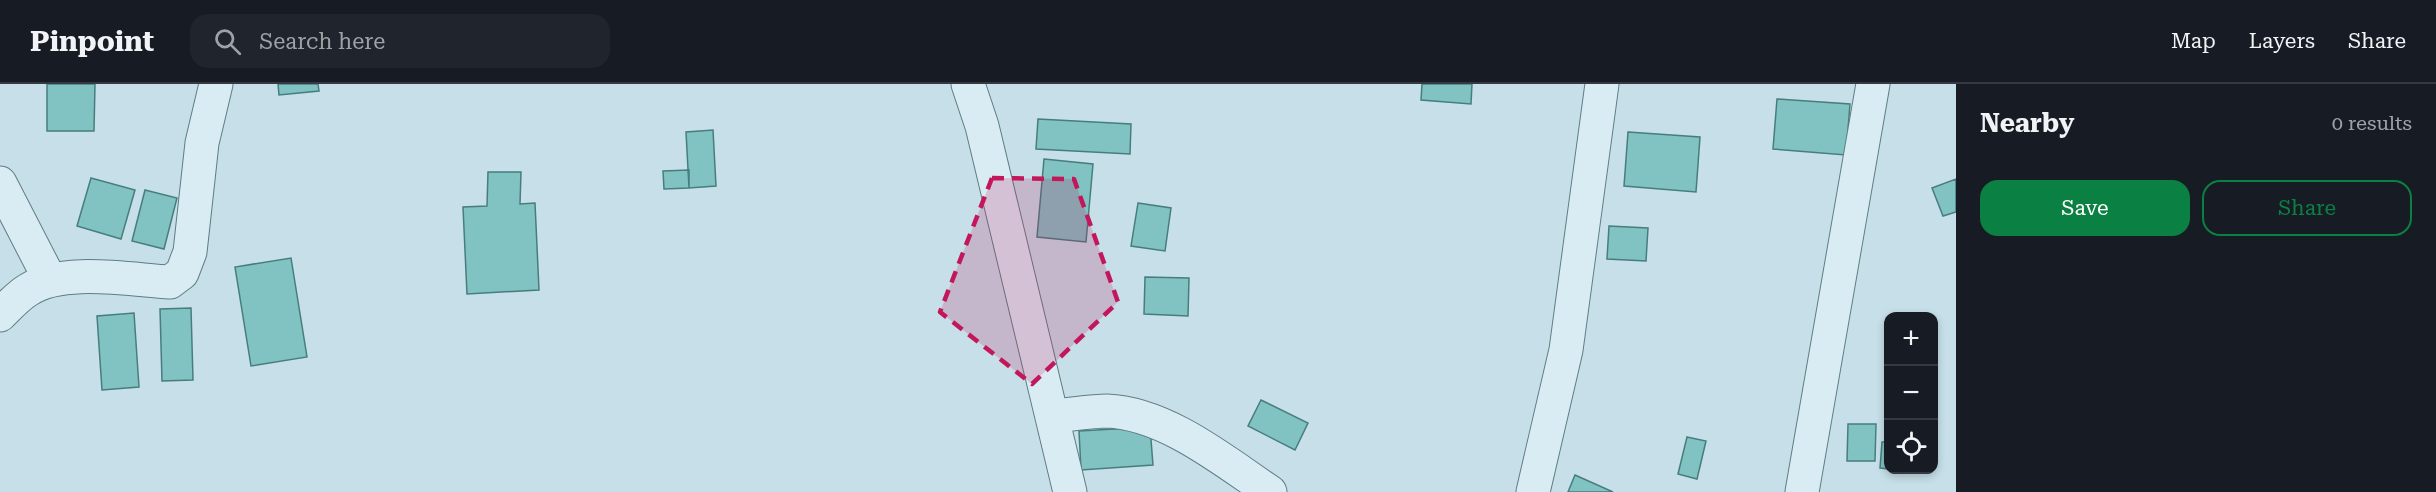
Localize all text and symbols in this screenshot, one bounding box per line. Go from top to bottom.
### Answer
search box [190,14,610,68]
text: Pinpoint [30,25,154,58]
icon: search [211,25,244,58]
text: Search here [259,29,385,54]
text: Map [2171,29,2216,53]
text: Layers [2249,29,2315,53]
text: Share [2348,29,2406,53]
text: Nearby [1980,108,2074,138]
text: 0 results [2332,111,2412,135]
button: Save [1980,180,2190,236]
button: Share [2202,180,2412,236]
map controls [1884,312,1938,474]
button: + [1884,312,1938,366]
button: − [1884,366,1938,420]
button: locate [1884,420,1938,474]

